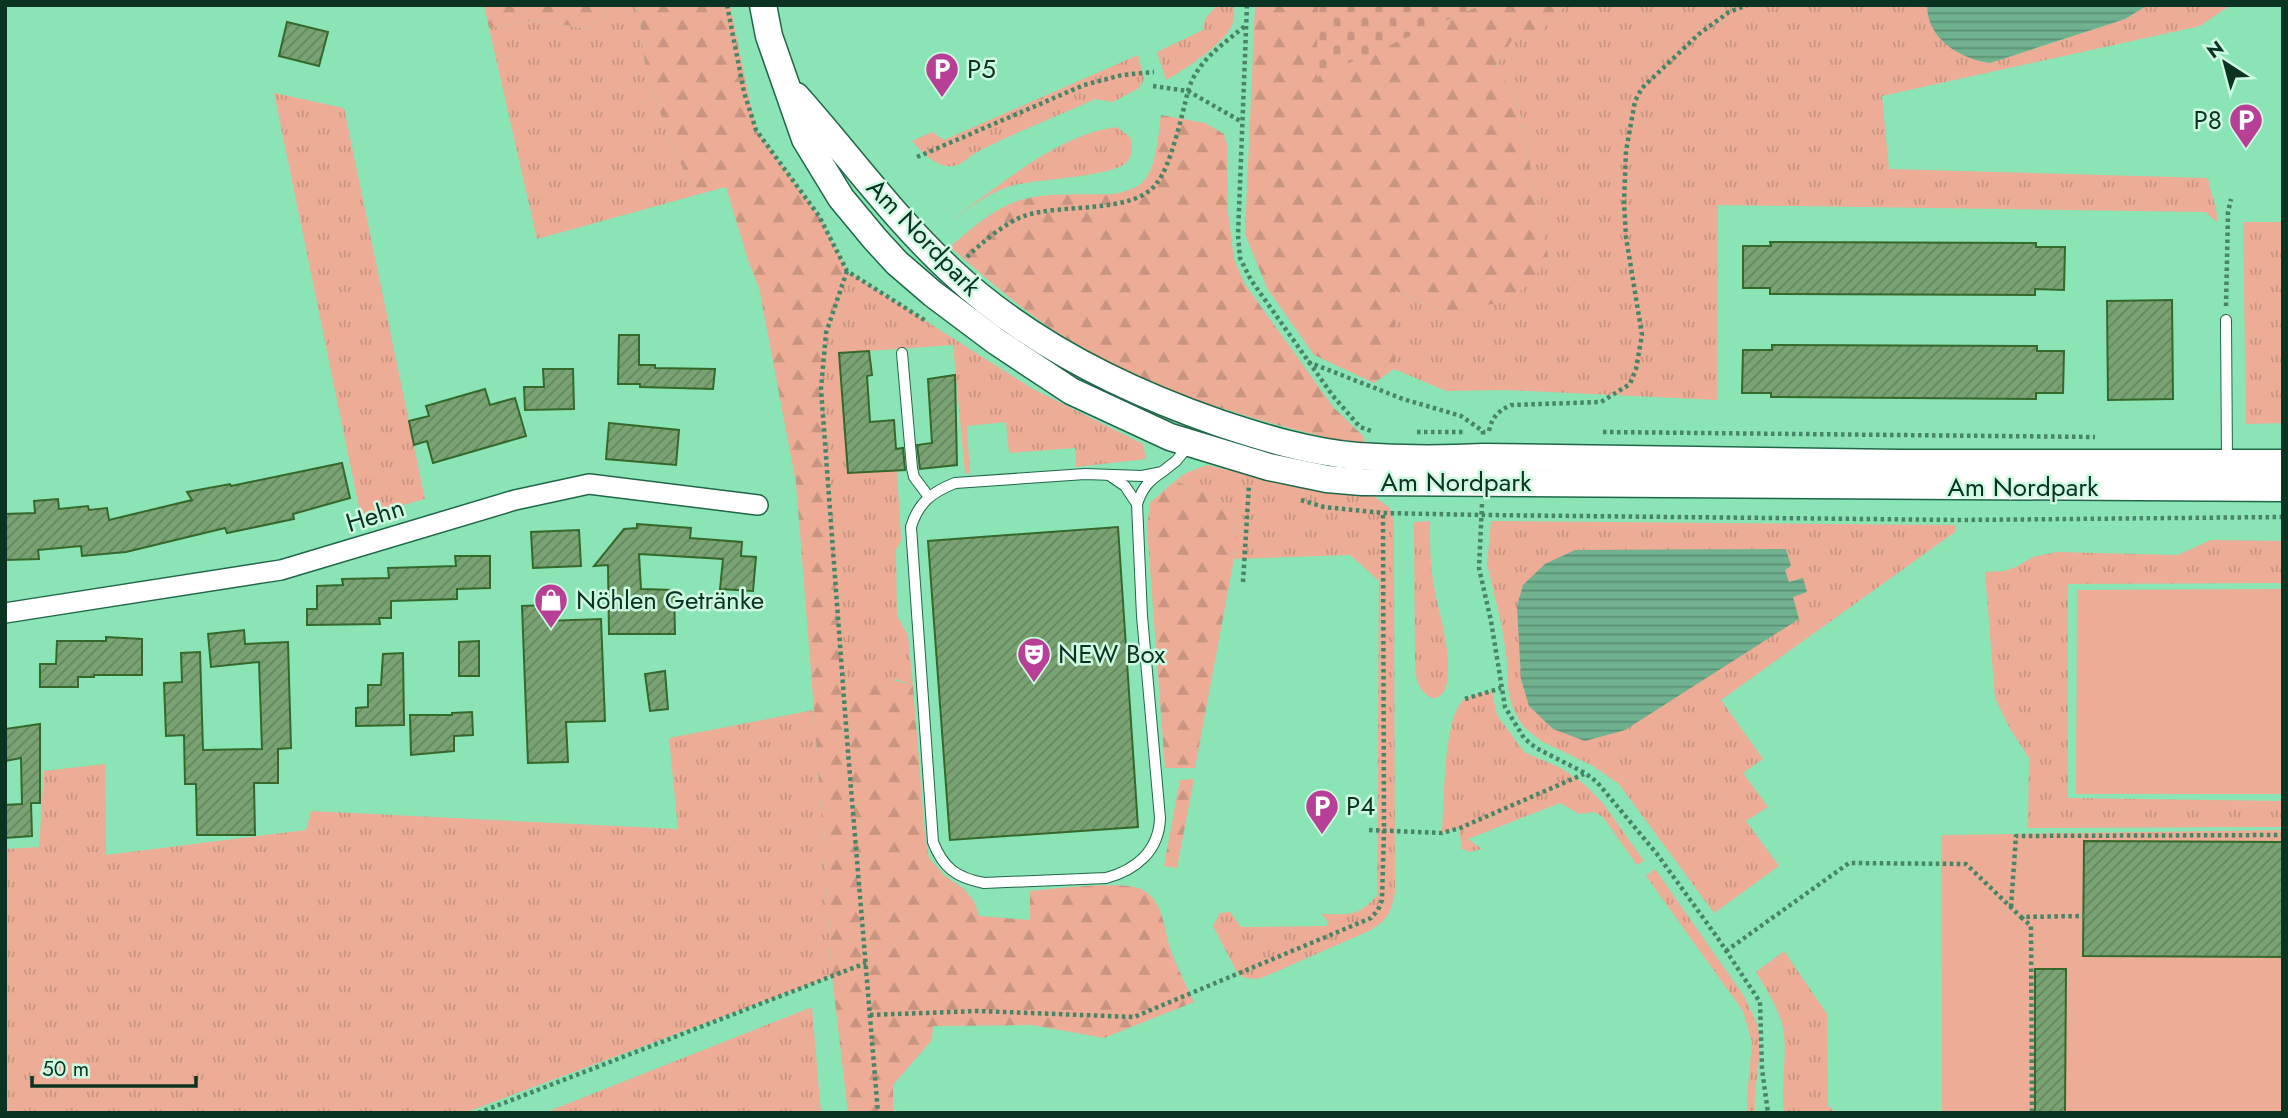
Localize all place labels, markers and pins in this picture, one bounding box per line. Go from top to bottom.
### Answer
parking icon: P5 [923,50,961,99]
place label: P5 [967,50,996,88]
place label: P8 [2194,101,2222,139]
parking icon: P8 [2227,101,2265,150]
shop icon: Nöhlen Getränke [532,581,570,630]
place label: Nöhlen Getränke [576,581,764,619]
theatre icon: NEW Box [1015,635,1053,684]
place label: NEW Box [1058,635,1165,673]
parking icon: P4 [1303,787,1341,836]
place label: P4 [1346,787,1375,825]

